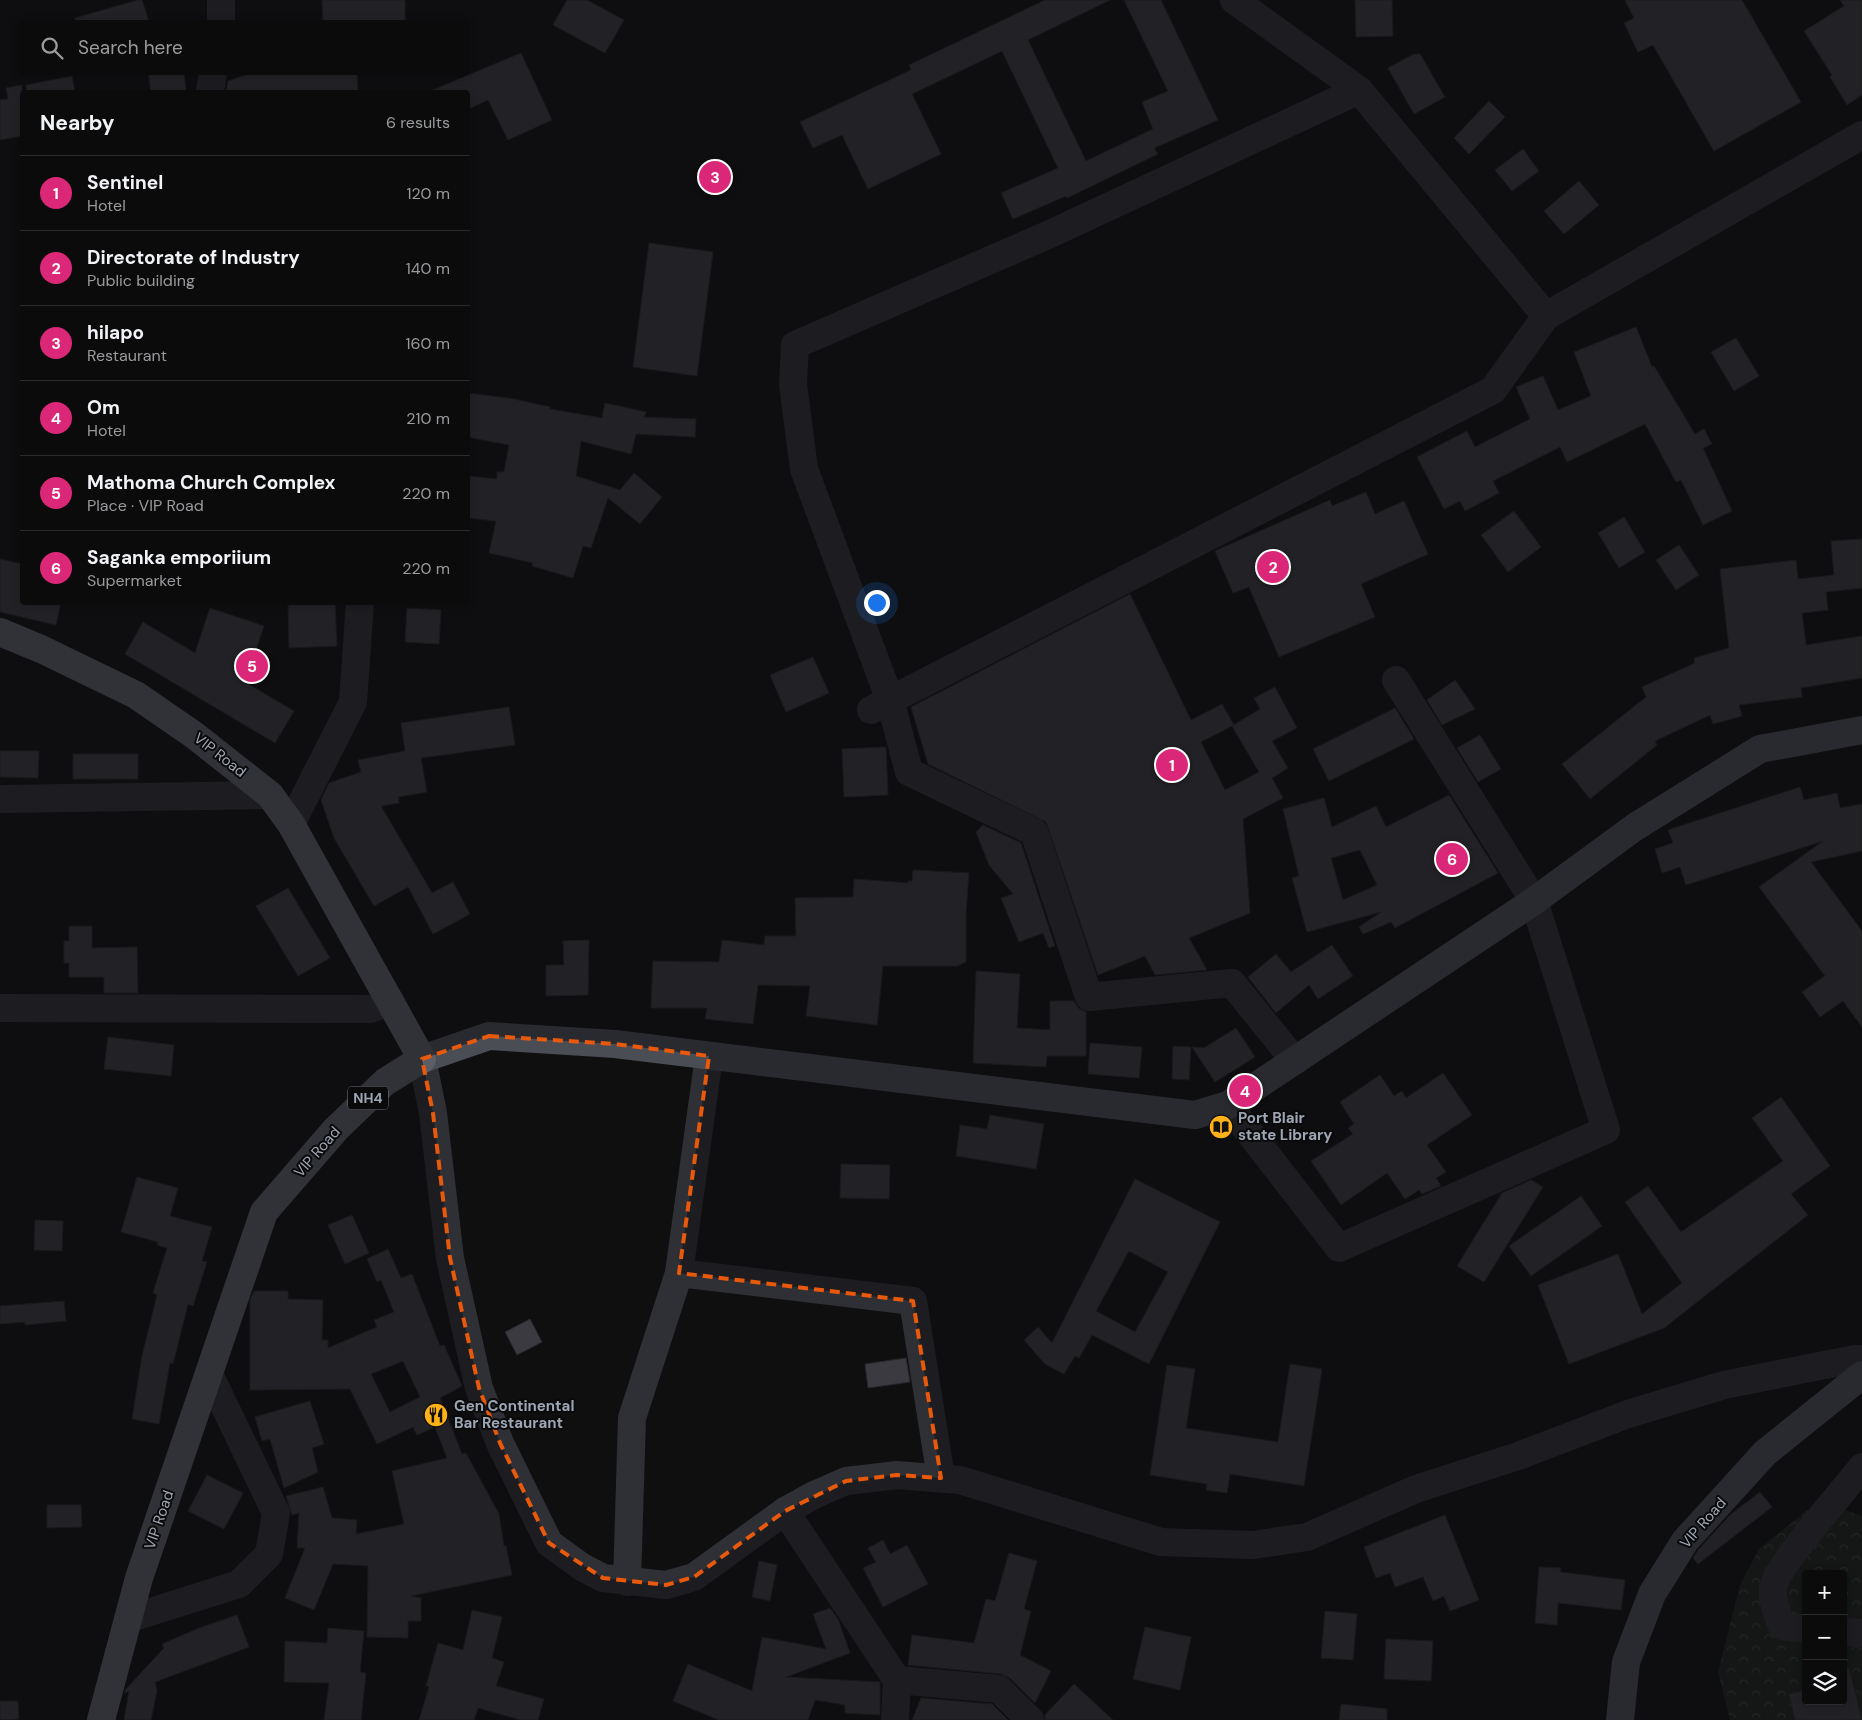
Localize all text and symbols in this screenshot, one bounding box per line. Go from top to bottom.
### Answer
search box [20,20,470,75]
icon: search [38,34,66,62]
text: Search here [78,35,183,60]
text: Nearby [40,109,114,137]
text: 6 results [386,112,450,133]
pin: 3 [699,158,731,196]
text: Sentinel [87,170,163,195]
text: 1 [53,183,59,204]
text: 120 m [406,183,450,204]
text: Hotel [87,195,126,216]
text: Directorate of Industry [87,245,300,270]
text: 2 [51,258,61,279]
text: 140 m [406,258,450,279]
text: Public building [87,270,195,291]
text: hilapo [87,320,144,345]
text: 3 [51,333,61,354]
text: 160 m [406,333,450,354]
text: Restaurant [87,345,167,366]
text: Om [87,395,120,420]
text: 4 [51,408,61,429]
text: 210 m [406,408,450,429]
text: Hotel [87,420,126,441]
text: Mathoma Church Complex [87,470,335,495]
text: 5 [51,483,61,504]
text: 220 m [402,483,450,504]
text: Place · VIP Road [87,495,204,516]
text: Saganka emporiium [87,545,271,570]
pin: 2 [1257,548,1289,586]
text: 6 [51,558,61,579]
text: 220 m [402,558,450,579]
text: Supermarket [87,570,182,591]
your location [864,590,890,616]
pin: 5 [236,647,268,685]
street label: VIP Road [190,728,250,782]
pin: 1 [1156,746,1188,784]
pin: 6 [1436,840,1468,878]
pin: 4 [1229,1072,1261,1110]
road number: NH4 [348,1086,388,1110]
place label: Port Blair state Library [1238,1108,1332,1145]
library icon: Port Blair state Library [1208,1114,1234,1140]
street label: VIP Road [289,1122,345,1182]
place label: Gen Continental Bar Restaurant [454,1396,574,1433]
restaurant icon: Gen Continental Bar Restaurant [423,1402,449,1428]
street label: VIP Road [140,1488,178,1552]
street label: VIP Road [1675,1493,1731,1553]
map controls [1802,1570,1847,1705]
button: + [1802,1570,1847,1615]
button: − [1802,1615,1847,1660]
button: layers [1802,1660,1847,1705]

